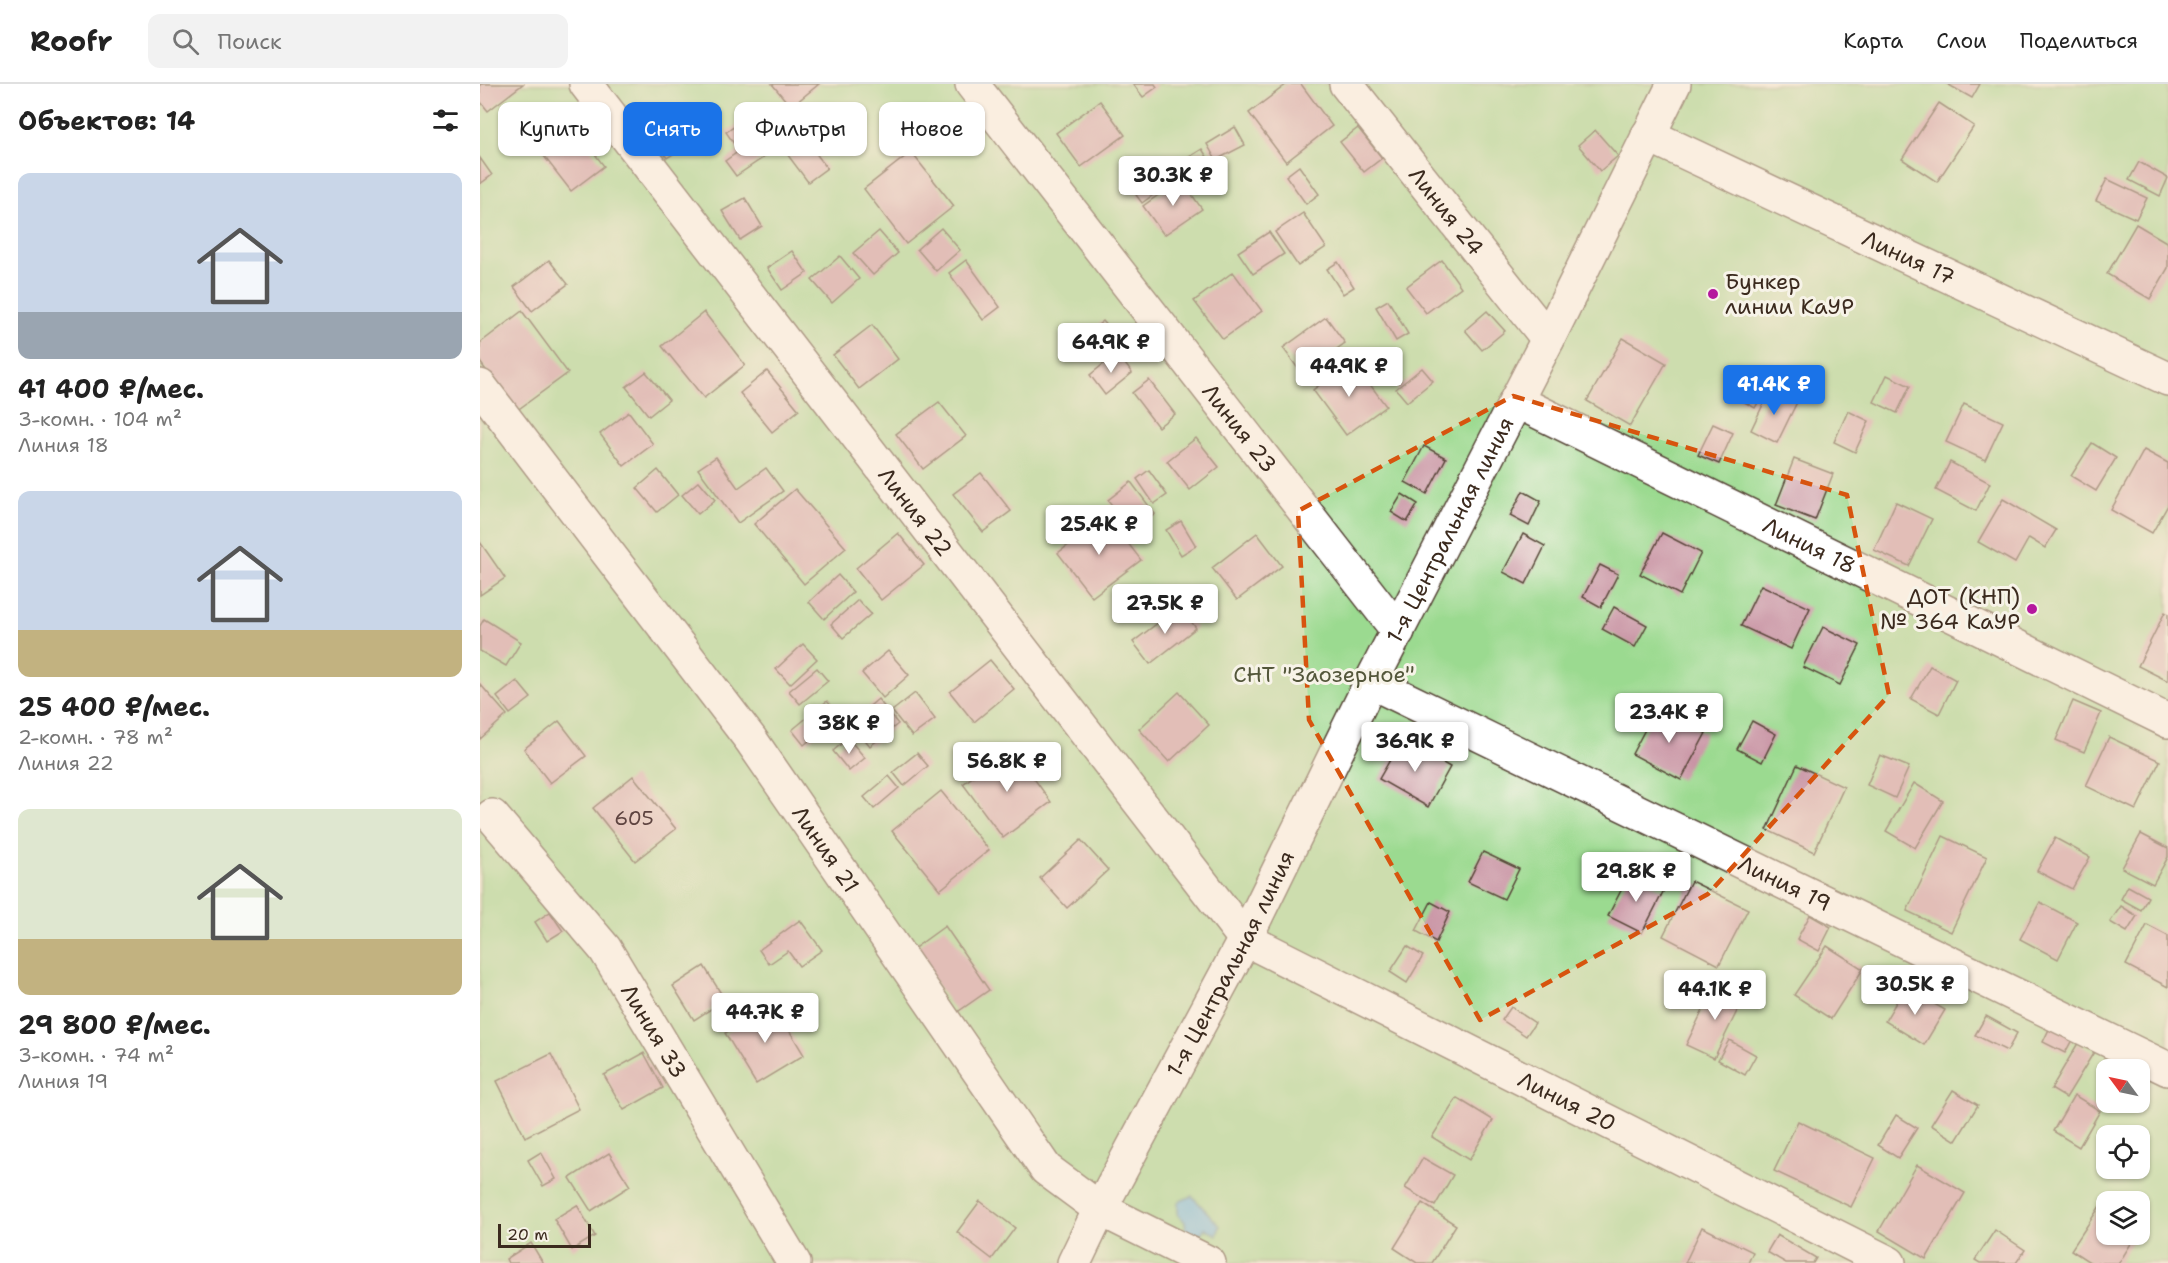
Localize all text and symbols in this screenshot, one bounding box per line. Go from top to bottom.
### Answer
search box [148,14,568,68]
text: Roofr [30,22,112,60]
icon: search [169,25,202,58]
text: Поиск [217,27,282,56]
text: Карта [1843,27,1903,55]
text: Слои [1936,27,1987,55]
text: Поделиться [2020,27,2138,55]
chip: Купить [498,102,611,156]
chip: Снять [623,102,722,156]
chip: Фильтры [734,102,867,156]
chip: Новое [879,102,985,156]
text: Объектов: 14 [18,103,195,138]
icon: filters [429,104,462,137]
pin: 30.3K ₽ [1118,156,1228,207]
street label: Линия 24 [1403,161,1491,261]
text: 30.3K ₽ [1133,162,1213,188]
icon: home [186,212,294,320]
street label: Линия 17 [1858,223,1960,292]
place label: Бункер линии КаУР [1725,267,1854,321]
marker: Бункер линии КаУР [1706,287,1720,301]
pin: 64.9K ₽ [1056,323,1166,374]
text: 64.9K ₽ [1072,329,1150,355]
pin: 44.9K ₽ [1294,347,1404,398]
text: 44.9K ₽ [1310,353,1388,379]
pin: 41.4K ₽ [1719,365,1829,416]
text: 41 400 ₽/мес. [18,371,204,406]
text: 41.4K ₽ [1737,371,1811,397]
street label: Линия 23 [1196,378,1284,478]
text: 3-комн. · 104 m² [18,406,182,432]
street label: 1-я Центральная линия [1379,412,1520,648]
text: Линия 18 [18,432,109,458]
street label: Линия 22 [872,461,959,562]
pin: 25.4K ₽ [1044,505,1154,556]
street label: Линия 18 [1758,510,1861,580]
text: 25.4K ₽ [1060,511,1138,537]
icon: home [186,530,294,638]
place label: ДОТ (КНП) № 364 КаУР [1880,582,2020,636]
pin: 27.5K ₽ [1110,584,1220,635]
text: 27.5K ₽ [1126,590,1204,616]
marker: ДОТ (КНП) № 364 КаУР [2025,602,2039,616]
park label: СНТ "Заозерное" [1233,660,1415,689]
text: 25 400 ₽/мес. [18,689,210,724]
pin: 23.4K ₽ [1614,693,1724,744]
text: 23.4K ₽ [1629,699,1709,725]
pin: 38K ₽ [807,704,891,755]
text: 38K ₽ [818,710,880,736]
pin: 36.9K ₽ [1360,722,1470,773]
text: 2-комн. · 78 m² [18,724,173,750]
text: 36.9K ₽ [1375,728,1455,754]
pin: 56.8K ₽ [952,742,1062,793]
text: 56.8K ₽ [967,748,1047,774]
text: Линия 22 [18,750,114,776]
street label: Линия 21 [786,800,866,898]
house number: 605 [614,805,654,831]
street label: 1-я Центральная линия [1159,846,1301,1081]
icon: home [186,848,294,956]
street label: Линия 19 [1734,848,1836,918]
pin: 29.8K ₽ [1581,852,1691,903]
text: 29.8K ₽ [1596,858,1676,884]
pin: 30.5K ₽ [1860,965,1970,1016]
pin: 44.1K ₽ [1660,970,1770,1021]
text: 30.5K ₽ [1875,971,1955,997]
text: 44.1K ₽ [1678,976,1752,1002]
street label: Линия 33 [615,978,694,1083]
pin: 44.7K ₽ [710,993,820,1044]
text: 44.7K ₽ [726,999,804,1025]
text: 29 800 ₽/мес. [18,1007,211,1042]
text: 3-комн. · 74 m² [18,1042,174,1068]
north arrow [2096,1059,2150,1113]
map controls [2096,1059,2150,1245]
street label: Линия 20 [1513,1064,1621,1138]
text: Линия 19 [18,1068,108,1094]
button: locate [2096,1125,2150,1179]
button: layers [2096,1191,2150,1245]
scale bar [498,1221,591,1248]
text: 20 m [507,1224,548,1245]

